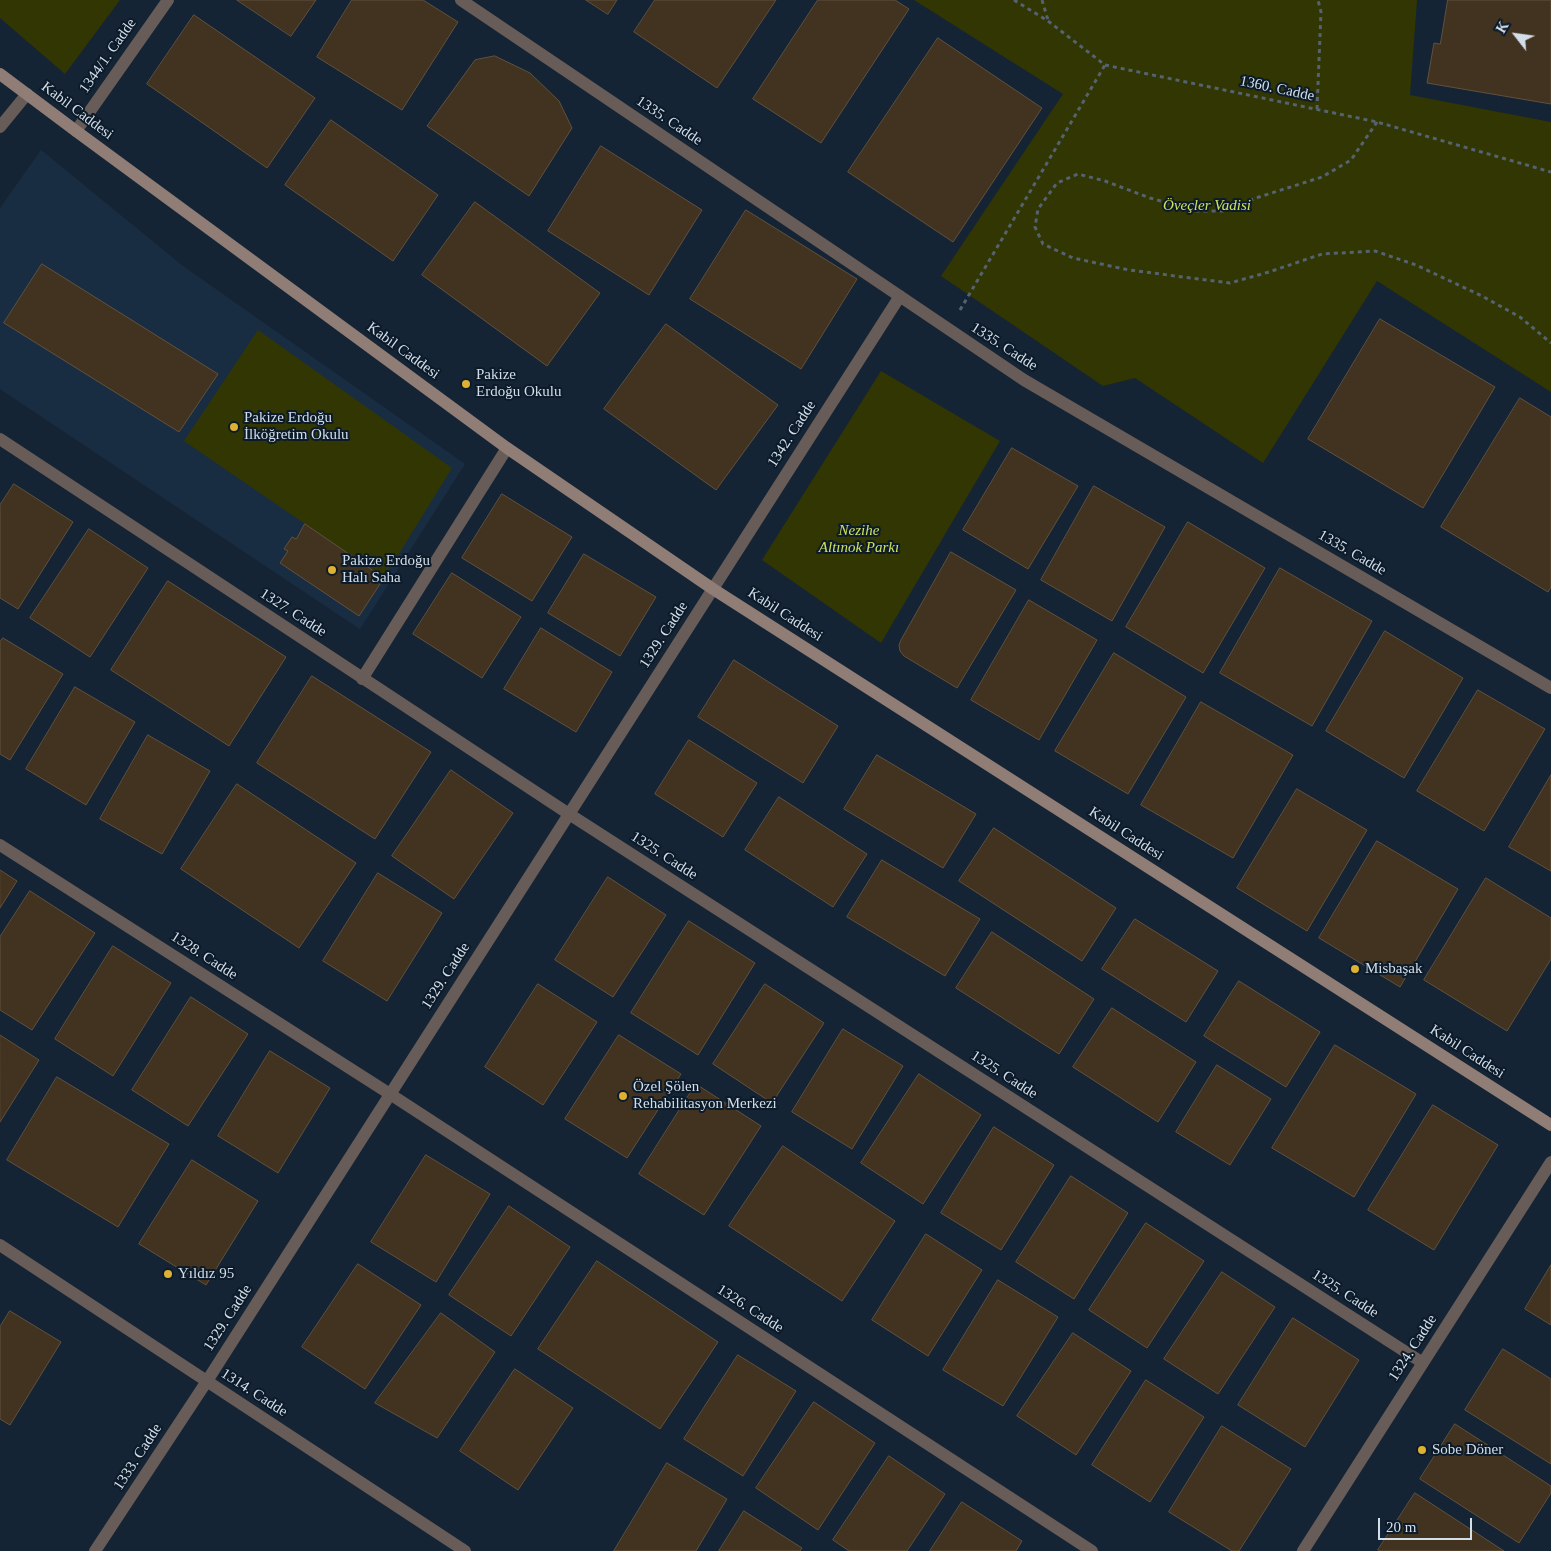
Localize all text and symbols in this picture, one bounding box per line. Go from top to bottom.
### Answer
north arrow [1491,10,1541,60]
street label: 1344/1. Cadde [76,15,140,97]
text: K [1493,19,1512,36]
street label: 1360. Cadde [1238,72,1316,106]
street label: Kabil Caddesi [37,78,117,144]
street label: 1335. Cadde [633,92,705,150]
park label: Öveçler Vadisi [1163,197,1251,215]
street label: Kabil Caddesi [363,319,443,383]
street label: 1335. Cadde [967,319,1041,375]
place label: Pakize Erdoğu Okulu [476,366,561,401]
marker: Pakize Erdoğu Okulu [460,378,472,390]
street label: 1342. Cadde [764,397,820,471]
place label: Pakize Erdoğu İlköğretim Okulu [244,409,349,444]
marker: Pakize Erdoğu İlköğretim Okulu [228,421,240,433]
park label: Nezihe Altınok Parkı [819,522,899,557]
street label: 1335. Cadde [1315,526,1389,580]
place label: Pakize Erdoğu Halı Saha [342,552,430,587]
marker: Pakize Erdoğu Halı Saha [326,564,338,576]
street label: Kabil Caddesi [744,584,826,646]
street label: 1327. Cadde [256,585,330,641]
street label: 1329. Cadde [636,598,692,672]
street label: Kabil Caddesi [1085,803,1167,865]
street label: 1325. Cadde [627,828,701,884]
street label: 1328. Cadde [167,928,241,984]
street label: 1329. Cadde [418,939,474,1013]
place label: Misbaşak [1365,960,1422,978]
marker: Misbaşak [1349,963,1361,975]
street label: Kabil Caddesi [1426,1021,1508,1083]
street label: 1325. Cadde [967,1047,1041,1103]
place label: Özel Şölen Rehabilitasyon Merkezi [633,1078,777,1113]
marker: Özel Şölen Rehabilitasyon Merkezi [617,1090,629,1102]
place label: Yıldız 95 [178,1265,234,1283]
street label: 1325. Cadde [1308,1266,1382,1322]
marker: Yıldız 95 [162,1268,174,1280]
street label: 1329. Cadde [200,1281,256,1355]
street label: 1326. Cadde [713,1281,787,1337]
street label: 1324. Cadde [1385,1311,1441,1385]
street label: 1314. Cadde [217,1365,291,1421]
street label: 1333. Cadde [110,1420,166,1494]
place label: Sobe Döner [1432,1441,1503,1459]
marker: Sobe Döner [1416,1444,1428,1456]
scale bar [1381,1508,1475,1540]
text: 20 m [1386,1519,1416,1535]

